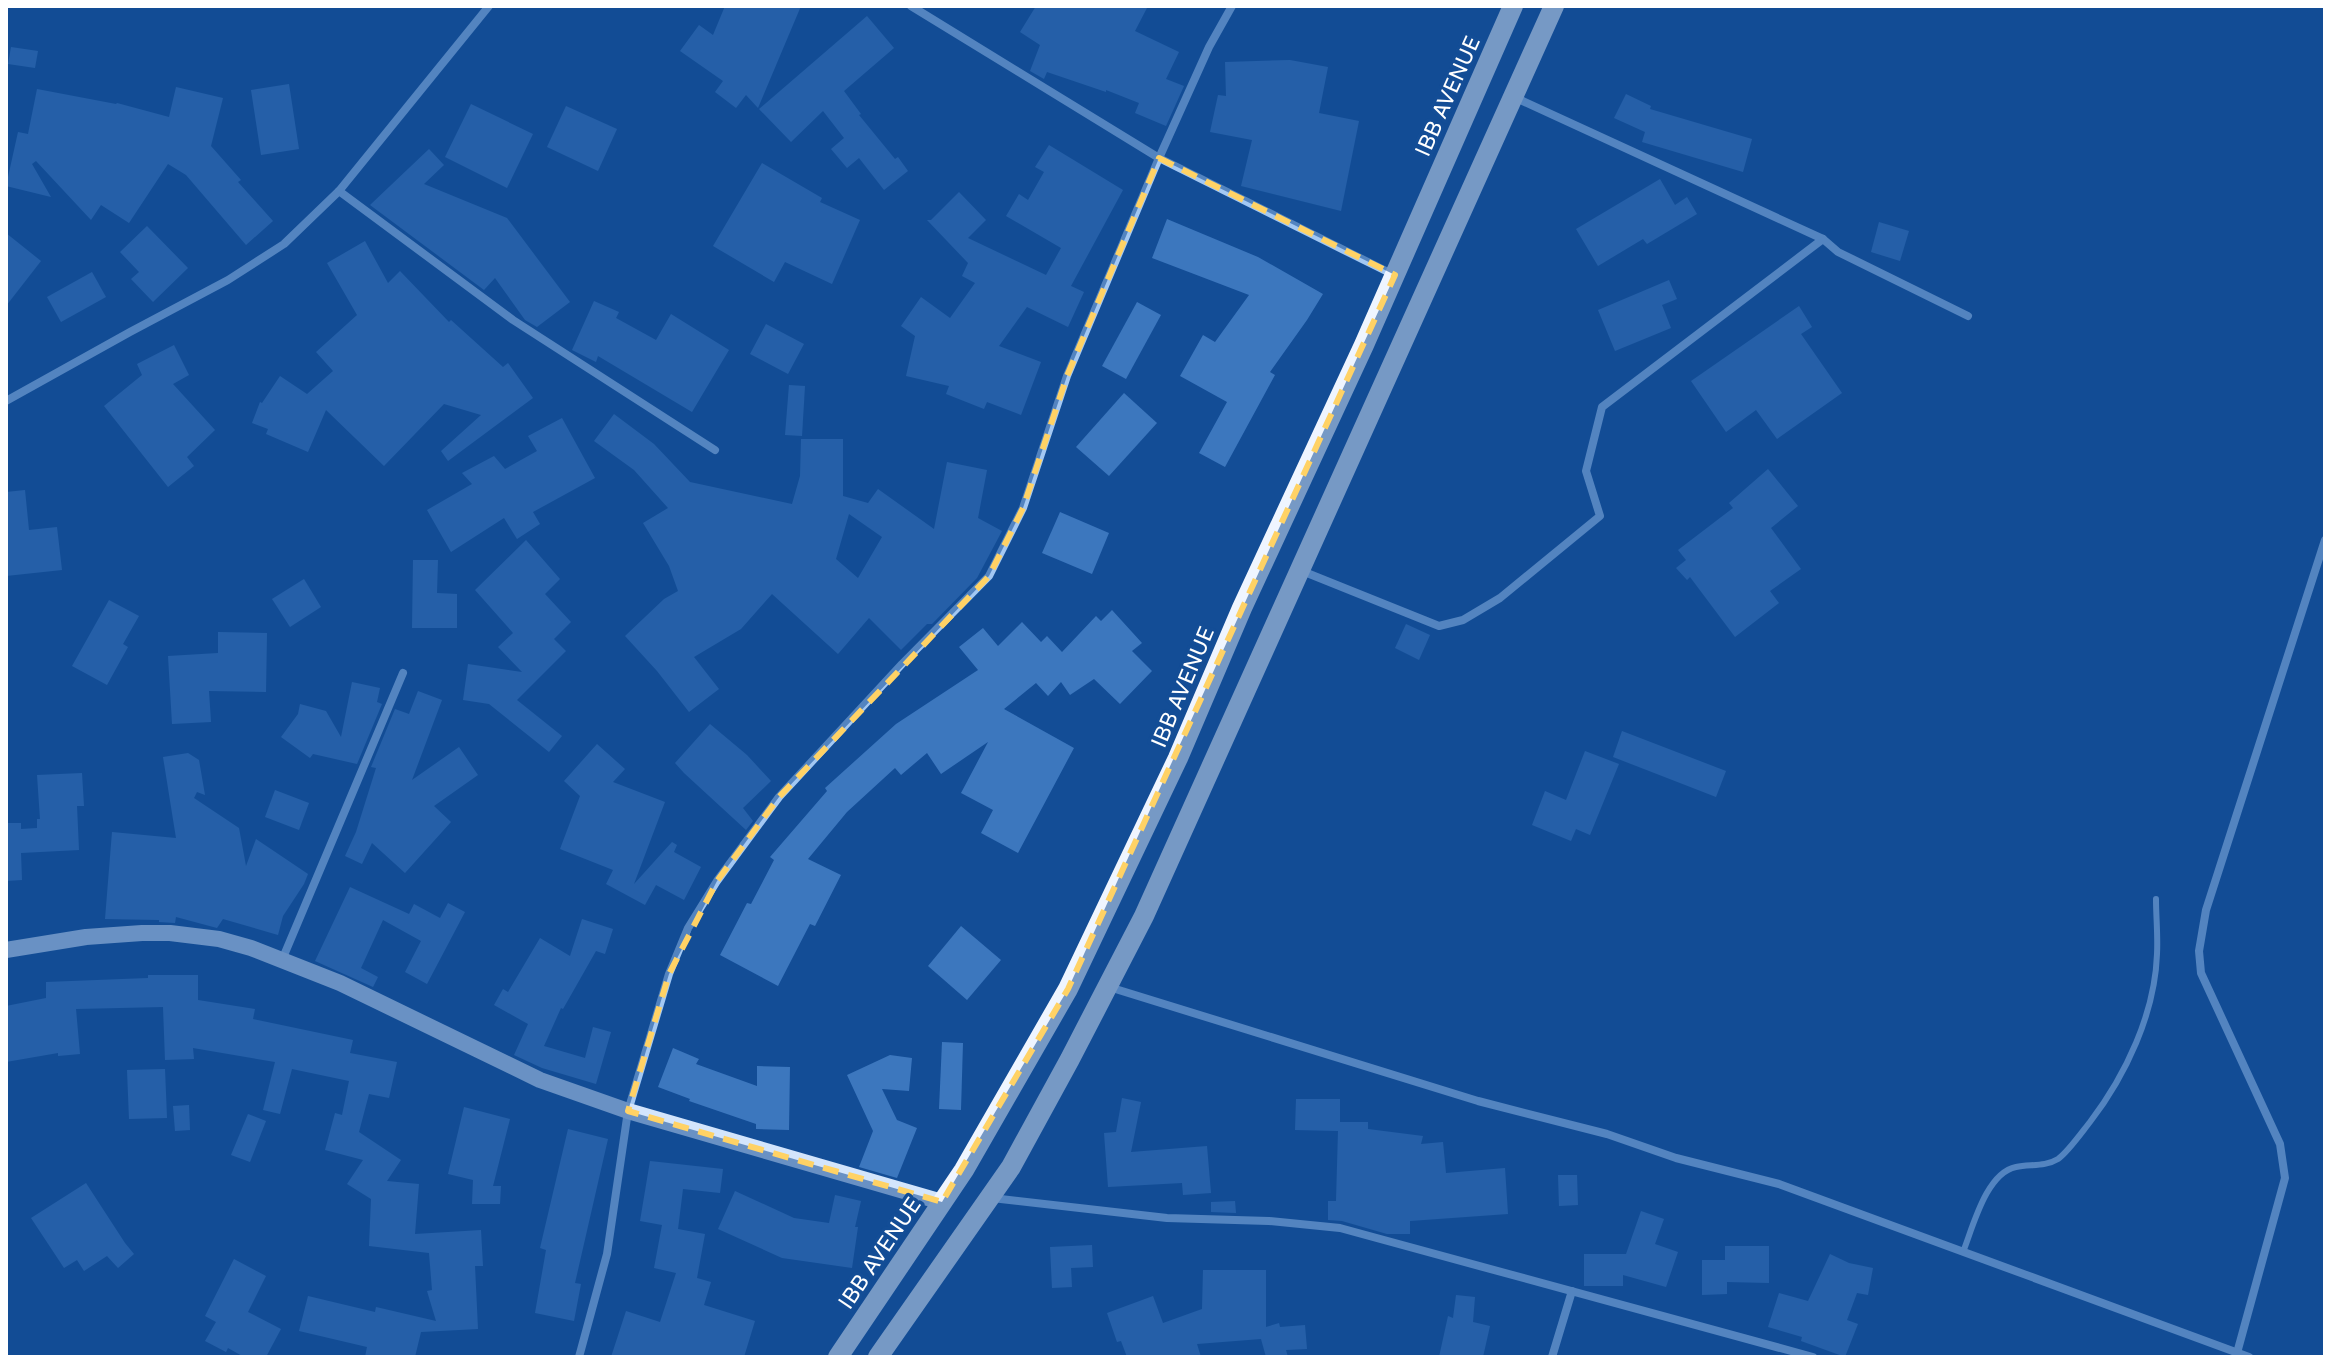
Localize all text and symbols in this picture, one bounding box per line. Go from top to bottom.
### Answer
street label: IBB AVENUE [1408,31,1485,160]
street label: IBB AVENUE [1144,622,1219,751]
street label: IBB AVENUE [831,1192,926,1314]

